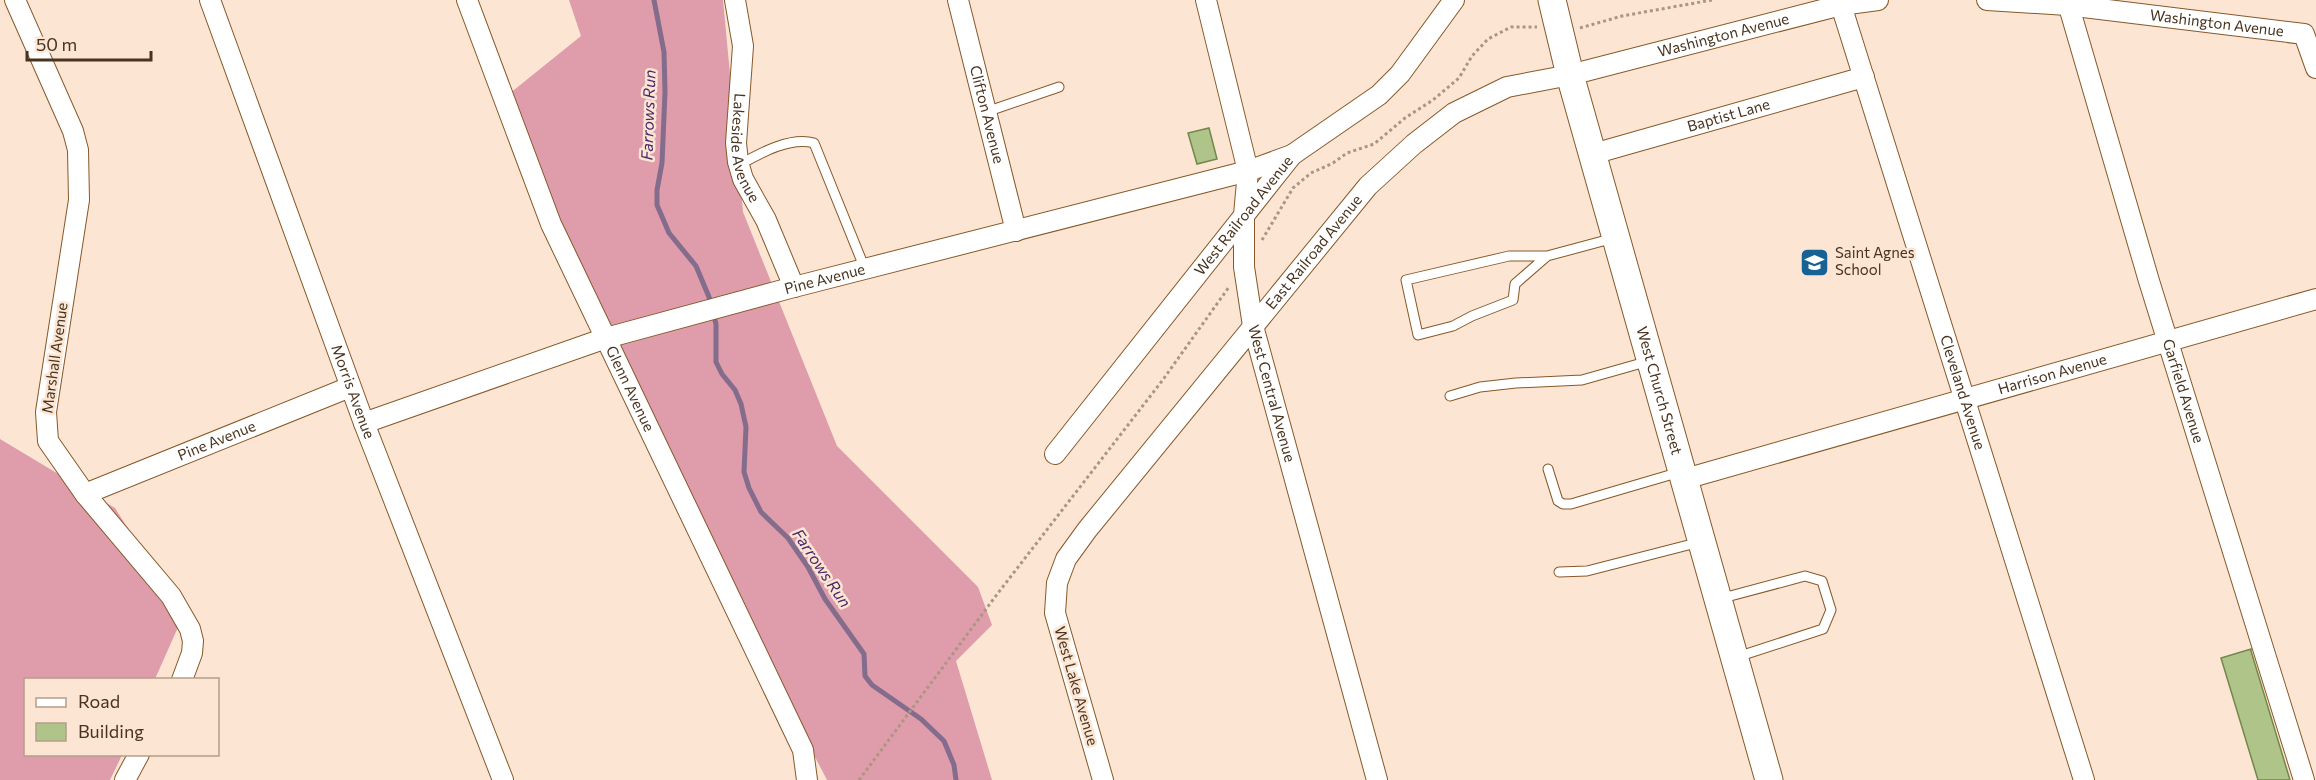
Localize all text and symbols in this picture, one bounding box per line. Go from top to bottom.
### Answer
street label: Washington Avenue [2149,5,2285,39]
street label: Washington Avenue [1656,9,1791,60]
scale bar [27,24,152,62]
text: 50 m [36,33,77,55]
street label: Clifton Avenue [967,63,1009,165]
water label: Farrows Run [636,69,659,161]
street label: Lakeside Avenue [728,92,764,205]
street label: Baptist Lane [1685,94,1772,135]
street label: West Railroad Avenue [1190,152,1296,279]
street label: East Railroad Avenue [1261,191,1365,312]
place label: Saint Agnes School [1835,243,1915,278]
school or university icon: Saint Agnes School [1798,246,1830,278]
street label: Pine Avenue [782,259,867,297]
street label: Marshall Avenue [37,301,71,414]
street label: West Central Avenue [1245,323,1300,464]
street label: West Church Street [1633,324,1687,456]
street label: Cleveland Avenue [1937,333,1990,452]
street label: Garfield Avenue [2160,337,2209,445]
street label: Morris Avenue [328,342,379,441]
street label: Glenn Avenue [603,343,659,434]
street label: Harrison Avenue [1996,349,2109,397]
street label: Pine Avenue [175,416,258,464]
water label: Farrows Run [789,525,856,611]
street label: West Lake Avenue [1051,624,1103,747]
legend [24,678,219,756]
text: Road [78,690,120,712]
text: Building [78,720,144,742]

